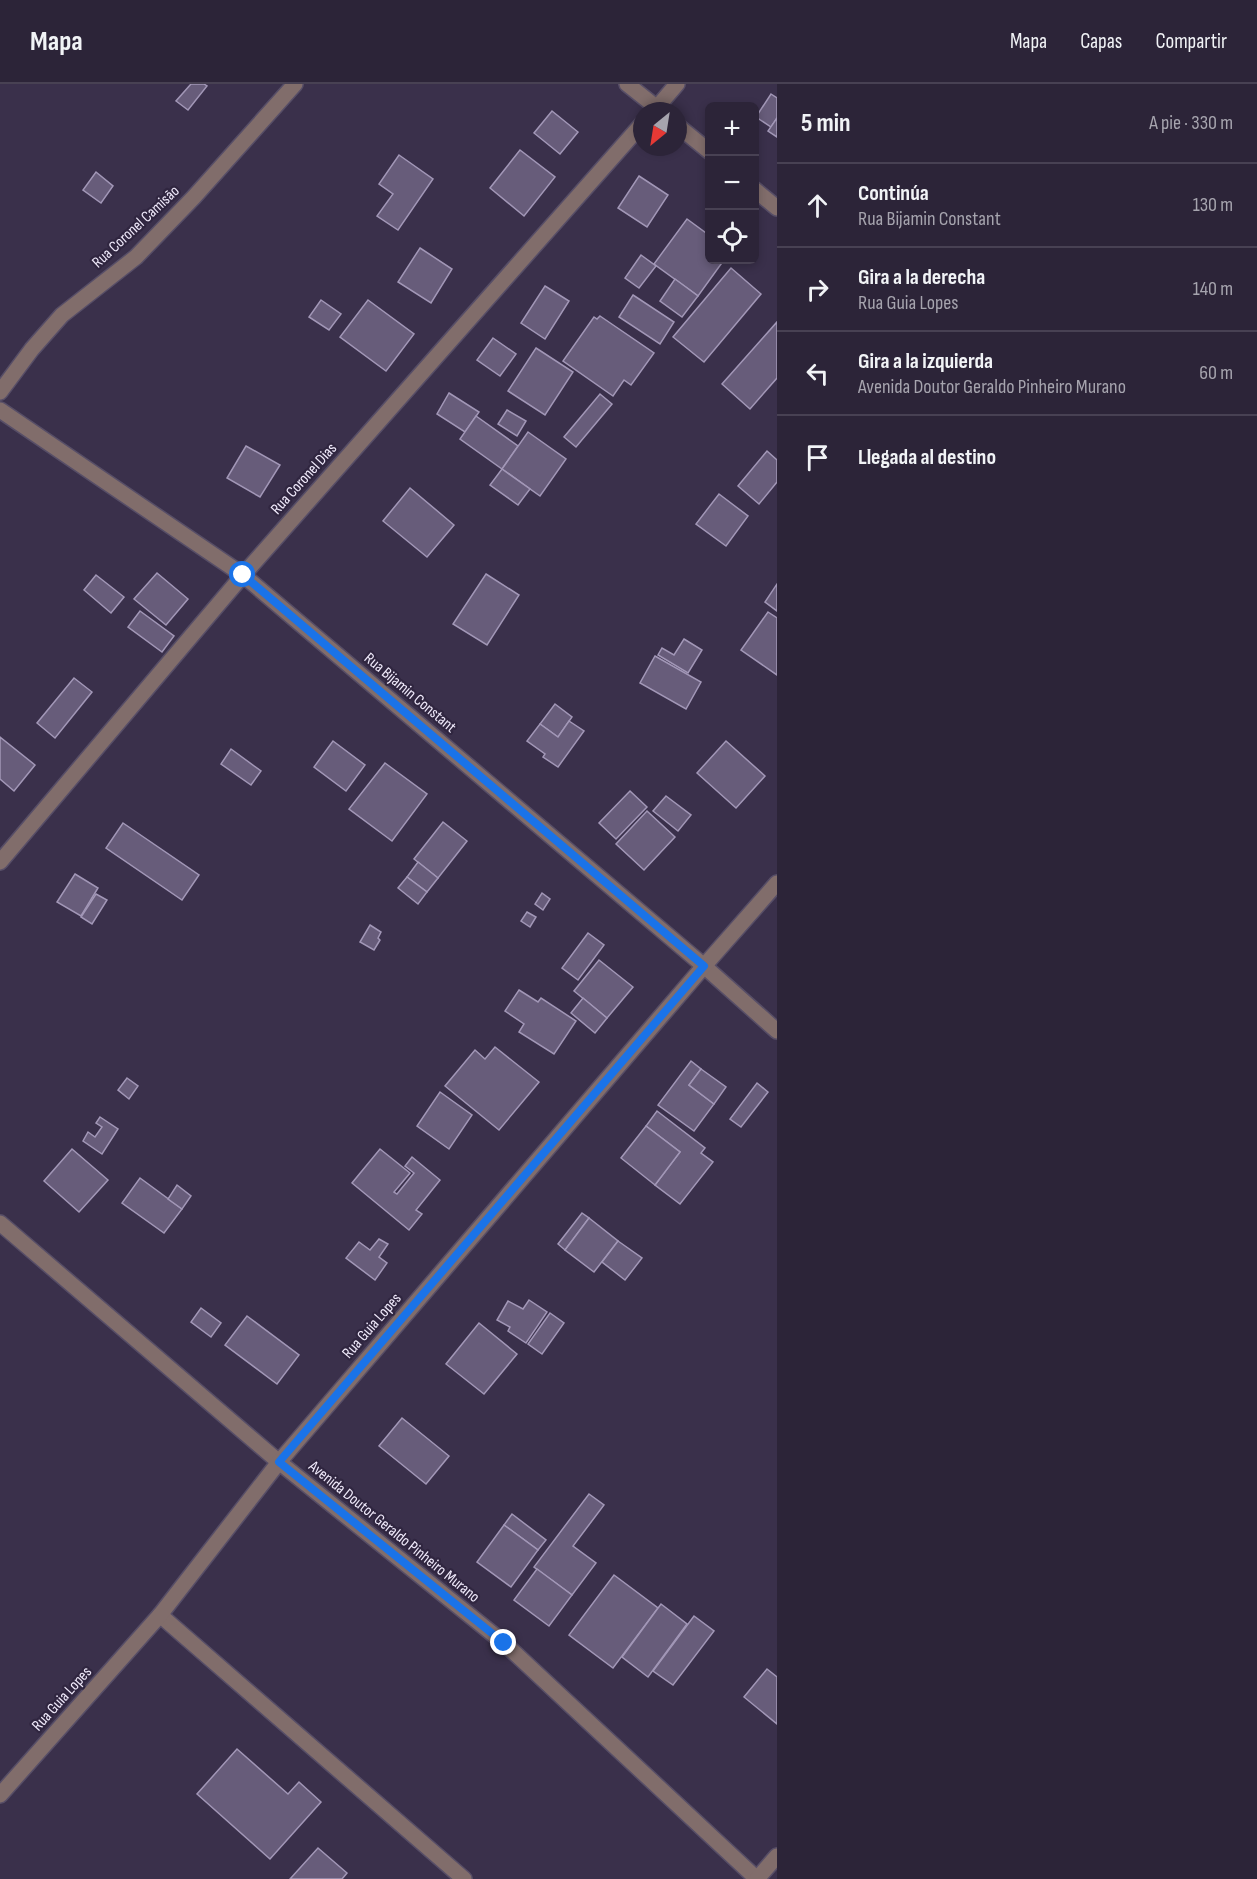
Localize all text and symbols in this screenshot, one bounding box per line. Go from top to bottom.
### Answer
text: Mapa [30,25,83,58]
text: Mapa [1010,29,1047,54]
text: Capas [1080,29,1122,54]
text: Compartir [1155,29,1227,54]
north arrow [633,102,687,156]
map controls [705,102,759,264]
button: + [705,102,759,156]
text: 5 min [801,108,851,139]
text: A pie · 330 m [1149,111,1233,135]
button: − [705,156,759,210]
text: Continúa [858,180,929,207]
street label: Rua Coronel Camisão [88,182,184,272]
icon: ahead [801,189,834,222]
text: 130 m [1193,193,1233,217]
text: Rua Bijamin Constant [858,207,1001,231]
button: locate [705,210,759,264]
text: Gira a la derecha [858,264,985,291]
icon: right [801,273,834,306]
text: 140 m [1193,277,1233,301]
text: Rua Guia Lopes [858,291,958,315]
text: Gira a la izquierda [858,348,993,375]
icon: left [801,357,834,390]
text: 60 m [1199,361,1233,385]
text: Avenida Doutor Geraldo Pinheiro Murano [858,375,1126,399]
street label: Rua Coronel Dias [267,439,341,519]
icon: arrive [801,441,834,474]
text: Llegada al destino [858,444,996,471]
route start [229,561,255,587]
street label: Rua Bijamin Constant [360,649,460,737]
street label: Rua Guia Lopes [338,1289,406,1363]
street label: Avenida Doutor Geraldo Pinheiro Murano [304,1457,483,1607]
route end [490,1629,516,1655]
street label: Rua Guia Lopes [28,1663,96,1735]

